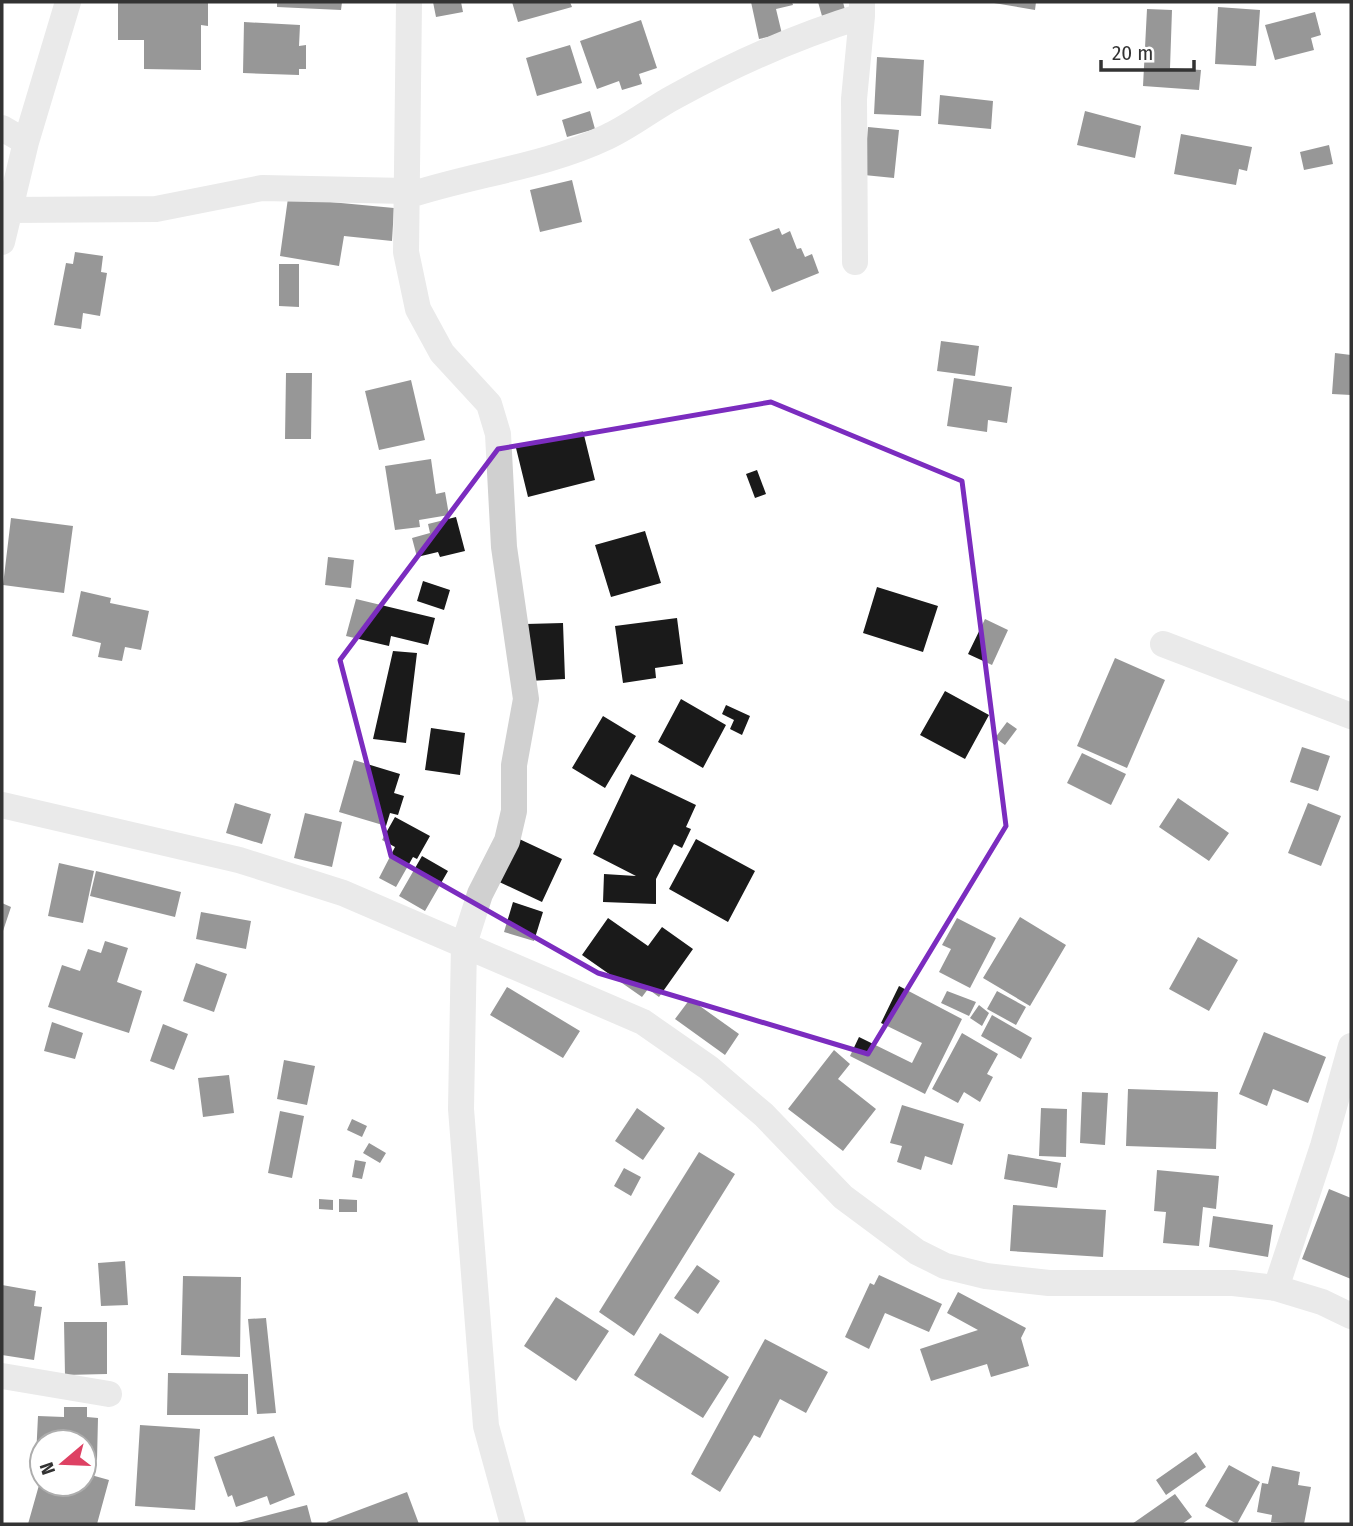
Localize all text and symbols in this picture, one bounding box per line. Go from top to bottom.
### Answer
scale bar [1101,28,1194,72]
text: 20 m [1112,40,1153,66]
north arrow [28,1428,98,1498]
text: N [35,1459,60,1478]

